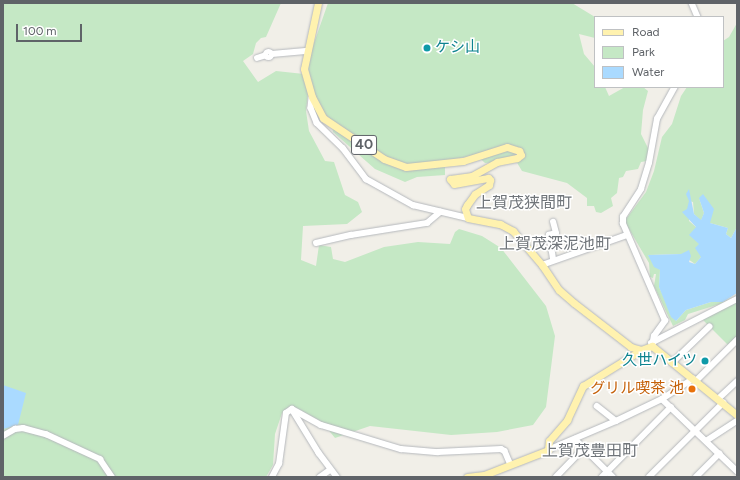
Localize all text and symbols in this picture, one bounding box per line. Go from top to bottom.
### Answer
scale bar [18,16,84,42]
legend [594,16,724,88]
text: 100 m [23,24,57,38]
text: Road [632,25,660,39]
place label: ケシ山 [435,39,480,57]
marker: ケシ山 [422,43,432,53]
text: Park [632,45,655,59]
text: Water [632,65,664,79]
road number: 40 [351,133,377,157]
district label: 上賀茂狭間町 [476,193,572,213]
district label: 上賀茂深泥池町 [499,234,611,254]
place label: 久世ハイツ [622,352,697,370]
marker: 久世ハイツ [700,356,710,366]
place label: グリル喫茶 池 [590,380,684,398]
marker: グリル喫茶 池 [687,384,697,394]
district label: 上賀茂豊田町 [542,441,638,461]

